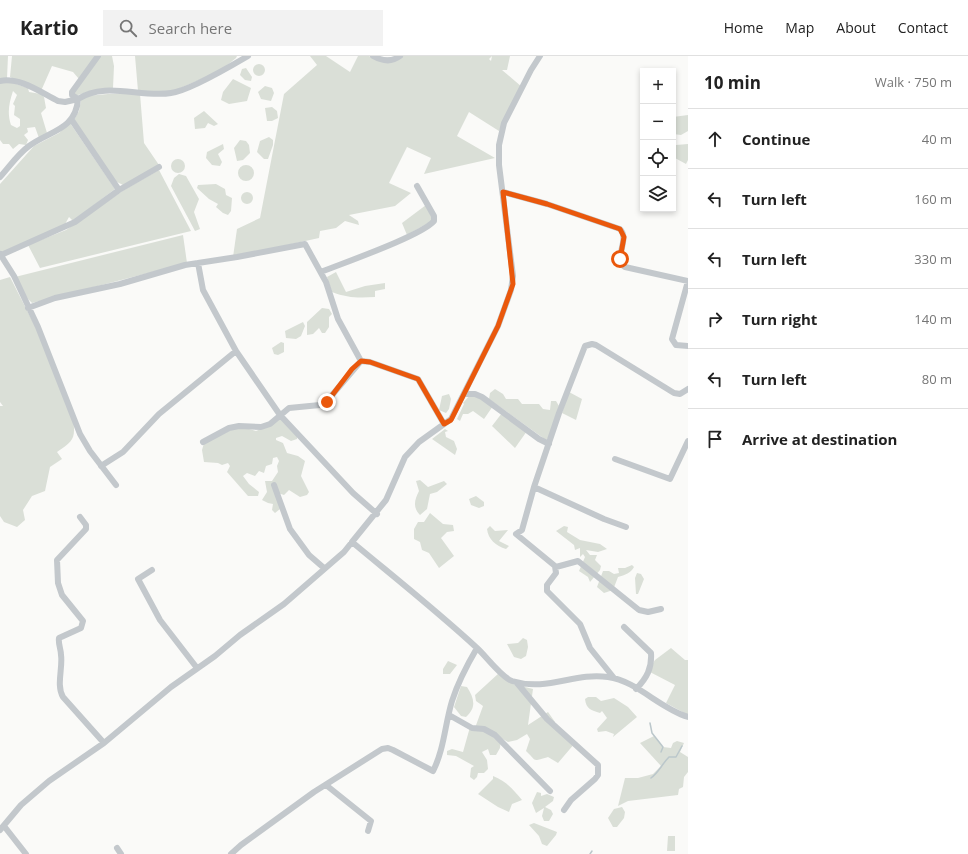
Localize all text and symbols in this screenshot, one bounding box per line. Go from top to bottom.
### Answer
search box [103,10,383,46]
text: Kartio [20,15,79,41]
icon: search [117,17,139,39]
text: Search here [149,18,232,38]
text: Home [724,18,763,37]
text: Map [785,18,814,37]
text: About [836,18,876,37]
text: Contact [898,18,948,37]
map controls [640,68,676,212]
button: + [640,68,676,104]
text: 10 min [704,71,761,94]
text: Walk · 750 m [875,73,952,91]
button: − [640,104,676,140]
icon: ahead [704,128,726,150]
text: Continue [742,129,810,149]
text: 40 m [922,130,952,148]
button: locate [640,140,676,176]
button: layers [640,176,676,212]
icon: left [704,188,726,210]
text: Turn left [742,189,807,209]
text: 160 m [914,190,952,208]
icon: left [704,248,726,270]
text: Turn left [742,249,807,269]
route start [611,250,629,268]
text: 330 m [914,250,952,268]
icon: right [704,308,726,330]
text: Turn right [742,309,817,329]
text: 140 m [914,310,952,328]
icon: left [704,368,726,390]
text: Turn left [742,369,807,389]
text: 80 m [922,370,952,388]
route end [318,393,336,411]
icon: arrive [704,428,726,450]
text: Arrive at destination [742,429,897,449]

